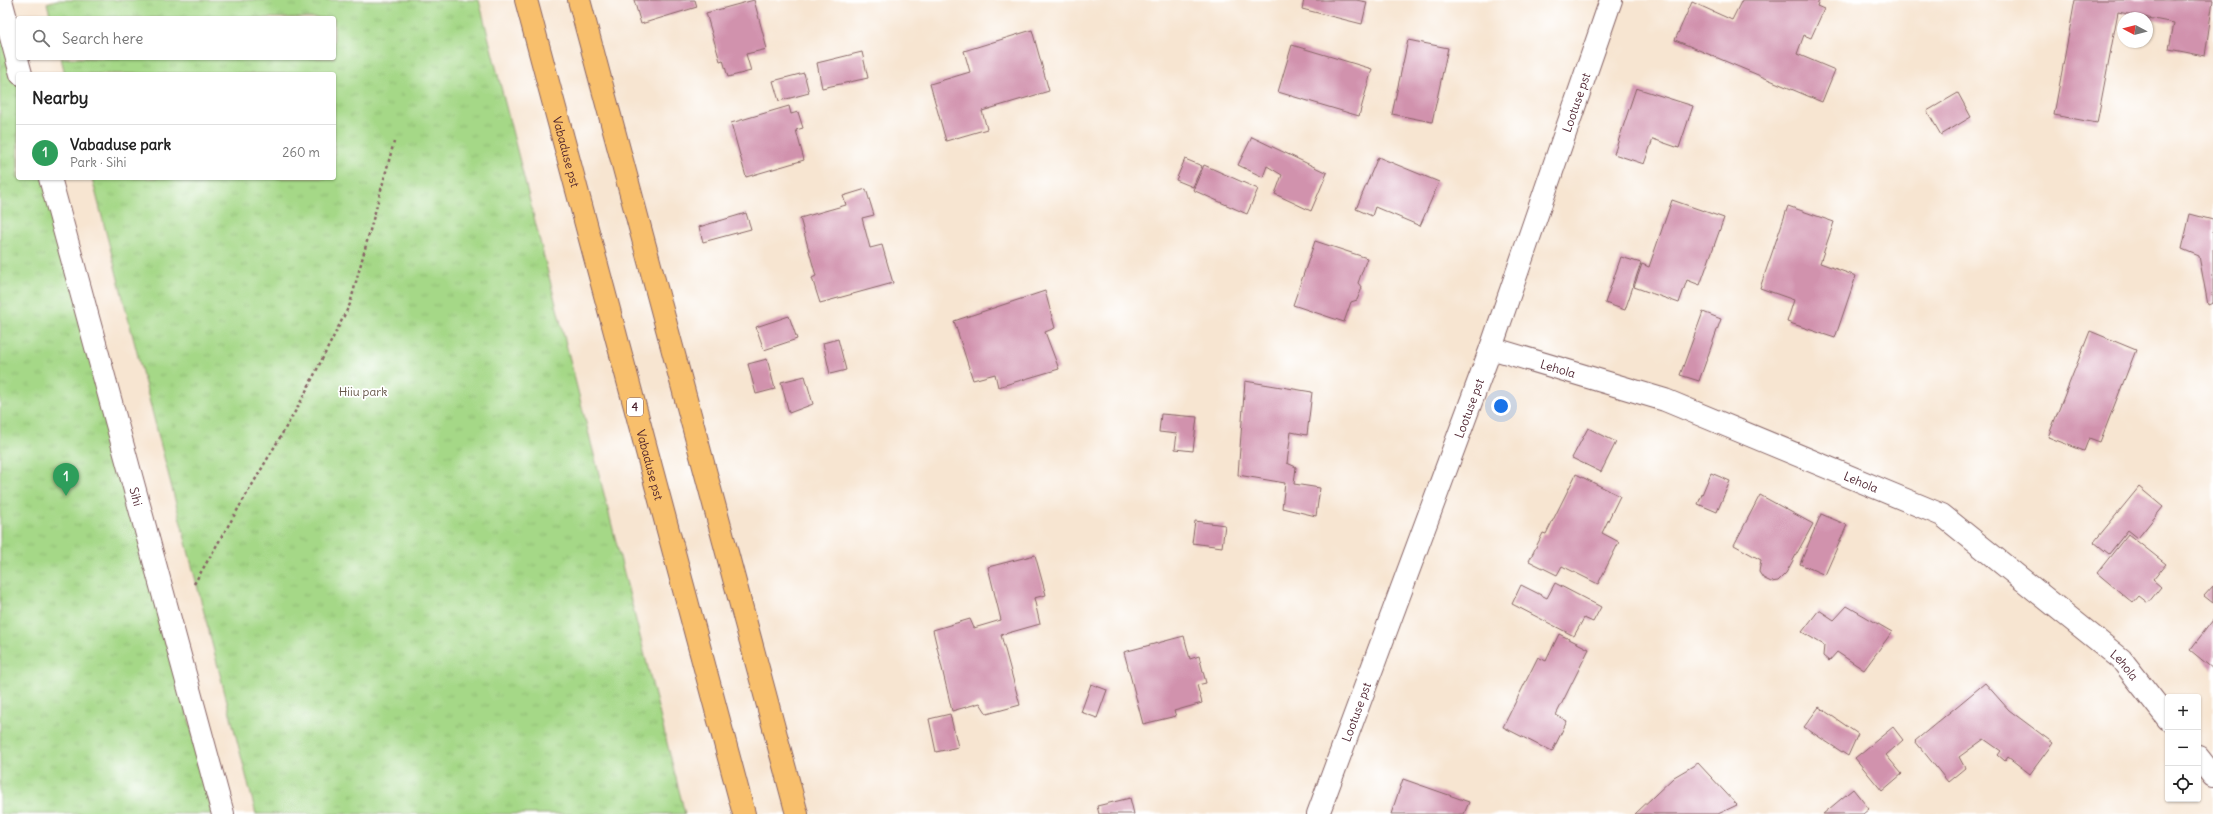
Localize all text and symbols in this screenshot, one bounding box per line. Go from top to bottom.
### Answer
north arrow [2117,12,2153,48]
search box [16,16,336,60]
icon: search [30,27,52,49]
text: Search here [62,29,143,48]
street label: Lootuse pst [1559,71,1593,134]
text: Nearby [32,87,88,109]
street label: Vabaduse pst [550,115,583,189]
text: Vabaduse park [70,135,171,154]
text: 1 [42,144,48,161]
text: 260 m [282,144,320,161]
text: Park · Sihi [70,154,127,171]
street label: Lehola [1539,356,1578,380]
street label: Lootuse pst [1451,376,1487,440]
park label: Hiiu park [339,384,387,399]
your location [1491,396,1511,416]
road number: 4 [627,398,643,416]
street label: Vabaduse pst [634,428,667,502]
pin: 1 [53,463,79,496]
street label: Lehola [1842,468,1881,495]
street label: Sihi [127,485,146,508]
street label: Lehola [2108,646,2142,683]
street label: Lootuse pst [1338,680,1374,744]
map controls [2165,694,2201,802]
button: + [2165,694,2201,730]
button: − [2165,730,2201,766]
button: locate [2165,766,2201,802]

